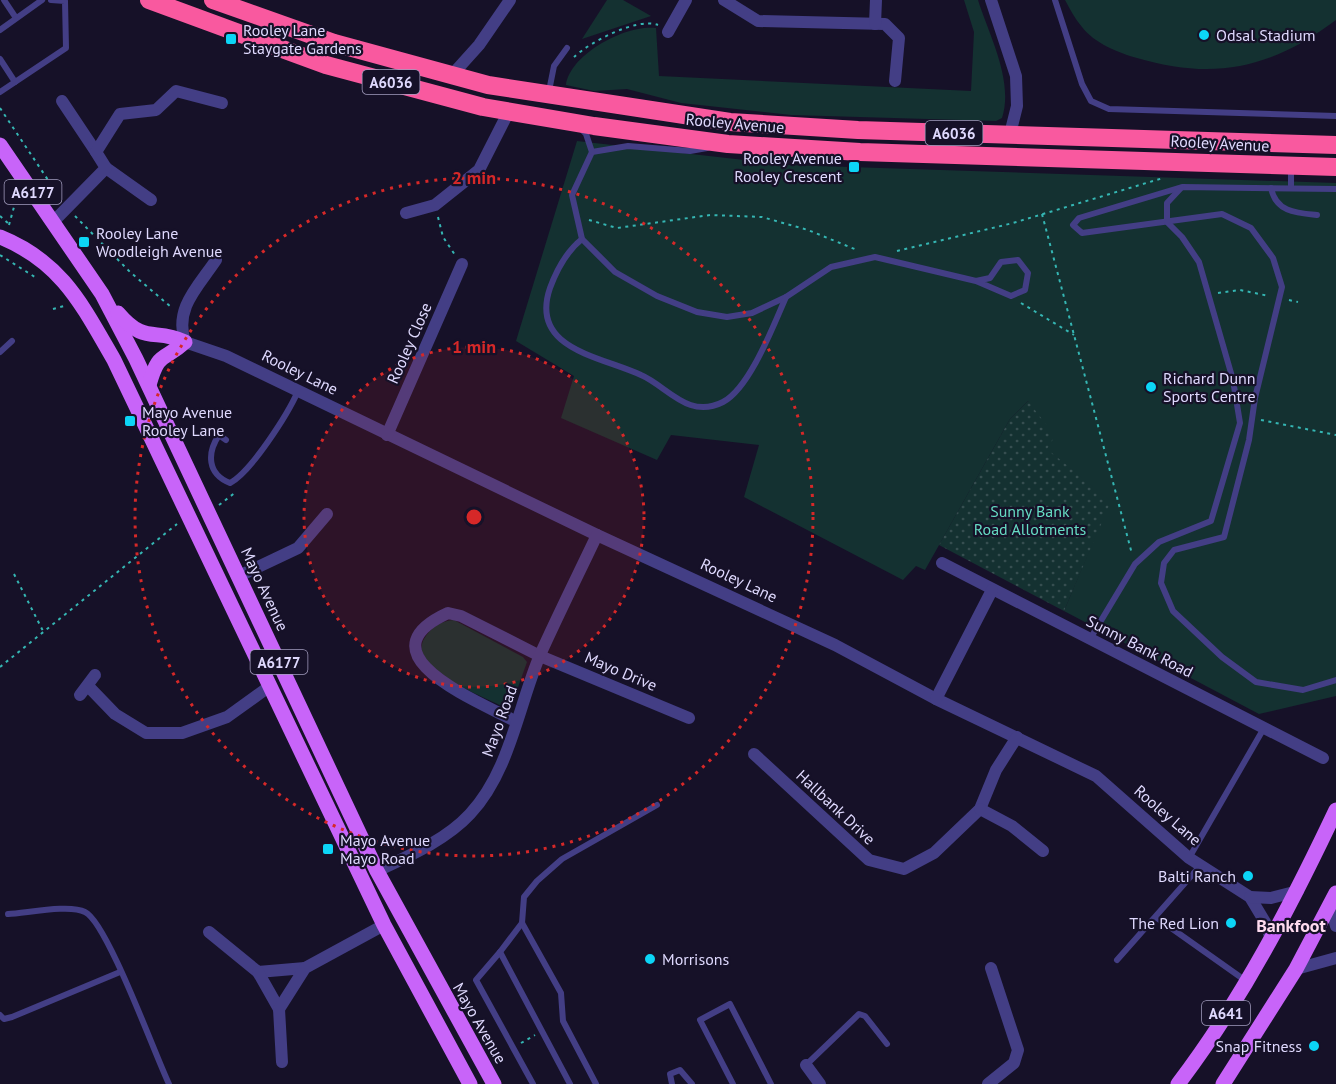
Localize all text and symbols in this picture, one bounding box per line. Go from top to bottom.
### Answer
place label: Rooley Lane Staygate Gardens [243,20,362,58]
place label: Odsal Stadium [1216,25,1316,45]
marker: Odsal Stadium [1197,28,1211,42]
marker: Rooley Lane Staygate Gardens [224,32,238,46]
road number: A6036 [362,70,420,94]
street label: Rooley Avenue [685,109,785,137]
road number: A6036 [926,121,982,145]
street label: Rooley Avenue [1170,130,1270,156]
place label: Rooley Avenue Rooley Crescent [734,148,843,186]
marker: Rooley Avenue Rooley Crescent [847,160,861,174]
text: 2 min [452,166,496,189]
road number: A6177 [4,180,62,204]
place label: Rooley Lane Woodleigh Avenue [96,223,223,261]
marker: Rooley Lane Woodleigh Avenue [77,235,91,249]
street label: Rooley Close [382,299,436,387]
text: 1 min [452,335,496,358]
street label: Rooley Lane [259,345,341,399]
place label: Richard Dunn Sports Centre [1163,368,1256,406]
marker: Richard Dunn Sports Centre [1144,380,1158,394]
place label: Mayo Avenue Rooley Lane [142,402,232,440]
marker: Mayo Avenue Rooley Lane [123,414,137,428]
park label: Sunny Bank Road Allotments [974,501,1086,539]
centre of rings [464,507,484,527]
street label: Mayo Avenue [237,544,293,634]
street label: Rooley Lane [697,554,781,606]
street label: Sunny Bank Road [1083,610,1197,682]
street label: Mayo Drive [582,647,660,695]
road number: A6177 [250,650,308,674]
street label: Mayo Road [477,683,521,759]
street label: Hallbank Drive [792,765,880,849]
street label: Rooley Lane [1130,780,1206,850]
place label: Mayo Avenue Mayo Road [340,830,430,868]
marker: Mayo Avenue Mayo Road [321,842,335,856]
place label: Balti Ranch [1158,866,1236,886]
marker: Balti Ranch [1241,869,1255,883]
place label: The Red Lion [1129,913,1219,933]
district label: Bankfoot [1256,914,1326,937]
marker: The Red Lion [1224,916,1238,930]
place label: Morrisons [662,949,729,969]
marker: Morrisons [643,952,657,966]
street label: Mayo Avenue [449,979,511,1067]
road number: A641 [1202,1001,1250,1025]
place label: Snap Fitness [1216,1036,1302,1056]
marker: Snap Fitness [1307,1039,1321,1053]

